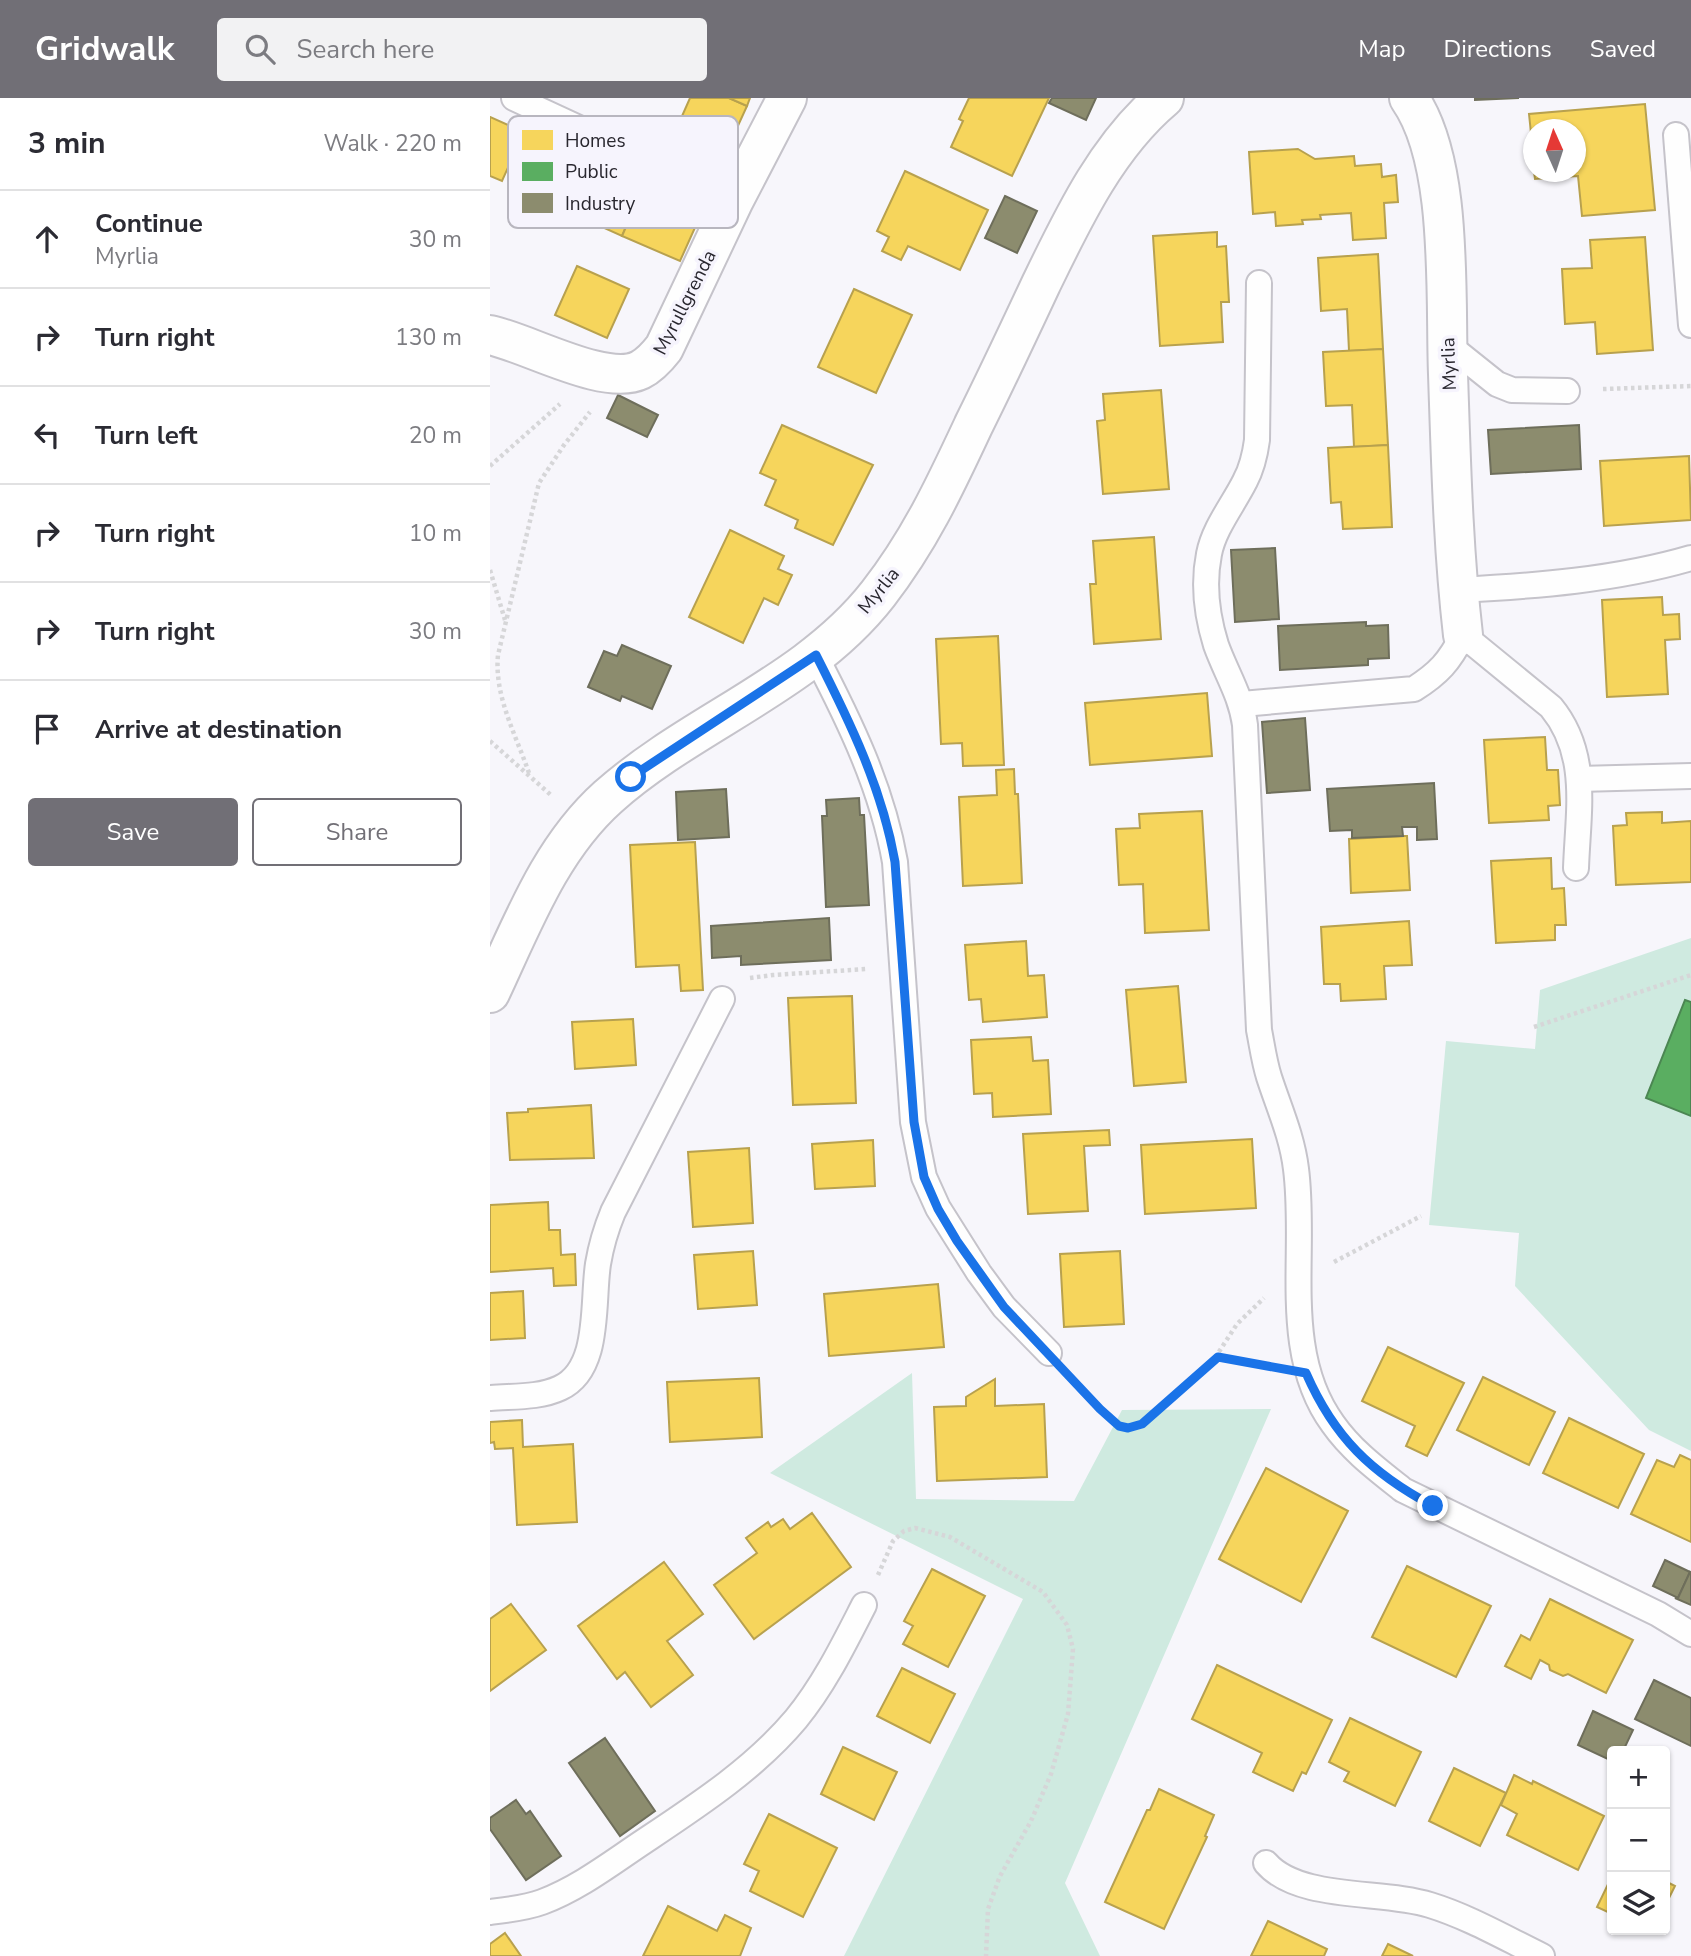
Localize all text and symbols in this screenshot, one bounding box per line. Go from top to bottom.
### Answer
search box [217,18,707,81]
text: Gridwalk [35,27,175,72]
icon: search [241,30,279,68]
text: Search here [297,32,434,67]
text: Map [1358,33,1405,65]
text: Directions [1443,33,1552,65]
text: Saved [1590,33,1656,65]
legend [508,116,738,228]
north arrow [1523,119,1586,182]
text: 3 min [28,123,106,164]
text: Walk · 220 m [323,128,462,159]
text: Homes [565,128,626,154]
text: Public [565,159,618,185]
text: Industry [565,191,635,217]
text: Continue [95,206,203,241]
icon: ahead [28,220,66,258]
text: 30 m [409,224,462,255]
text: Myrlia [95,241,159,272]
street label: Myrullgrenda [647,246,722,359]
icon: right [28,318,66,356]
text: Turn right [95,320,214,355]
text: 130 m [395,322,462,353]
street label: Myrlia [1435,337,1463,391]
icon: left [28,416,66,454]
text: Turn left [95,418,198,453]
text: 20 m [409,420,462,451]
icon: right [28,514,66,552]
text: Turn right [95,516,214,551]
text: 10 m [409,518,462,549]
street label: Myrlia [852,562,906,619]
icon: right [28,612,66,650]
text: Turn right [95,614,214,649]
text: 30 m [409,616,462,647]
icon: arrive [28,710,66,748]
text: Arrive at destination [95,712,342,747]
route start [615,761,646,792]
button: Save [28,798,238,866]
button: Share [252,798,462,866]
route end [1417,1490,1448,1521]
map controls [1607,1746,1670,1935]
button: + [1607,1746,1670,1809]
button: − [1607,1809,1670,1872]
button: layers [1607,1872,1670,1935]

